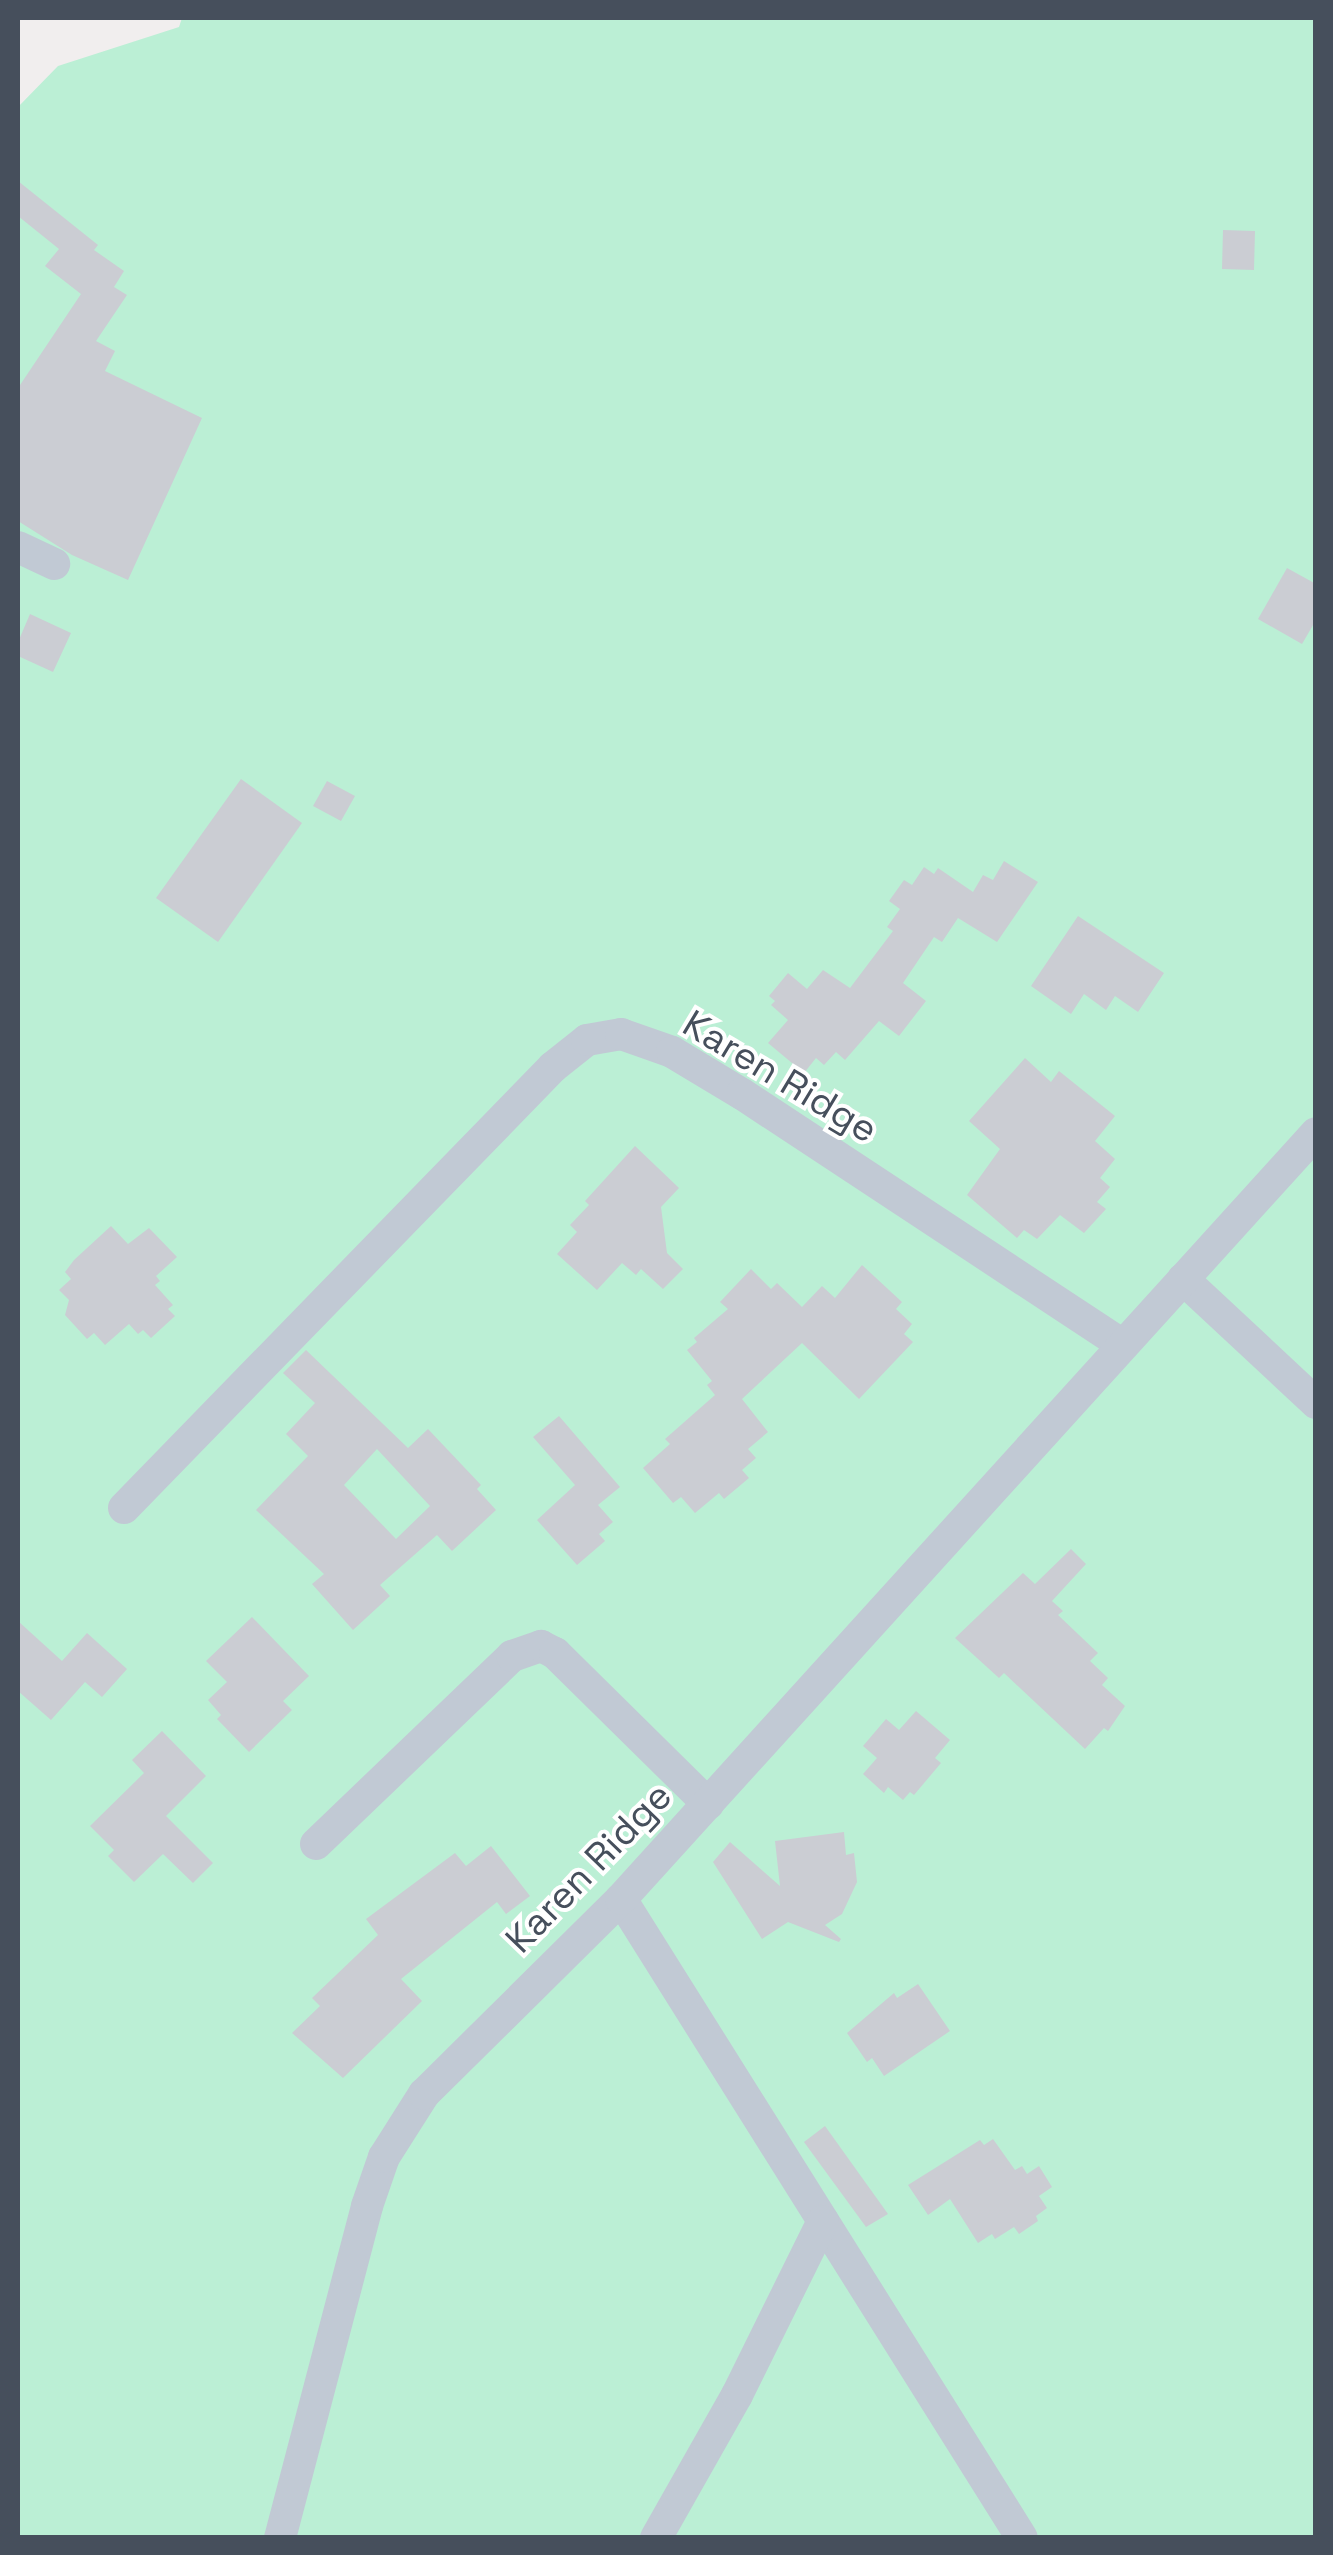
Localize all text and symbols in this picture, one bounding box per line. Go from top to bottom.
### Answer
street label: Karen Ridge [674,1001,886,1153]
street label: Karen Ridge [497,1773,681,1963]

